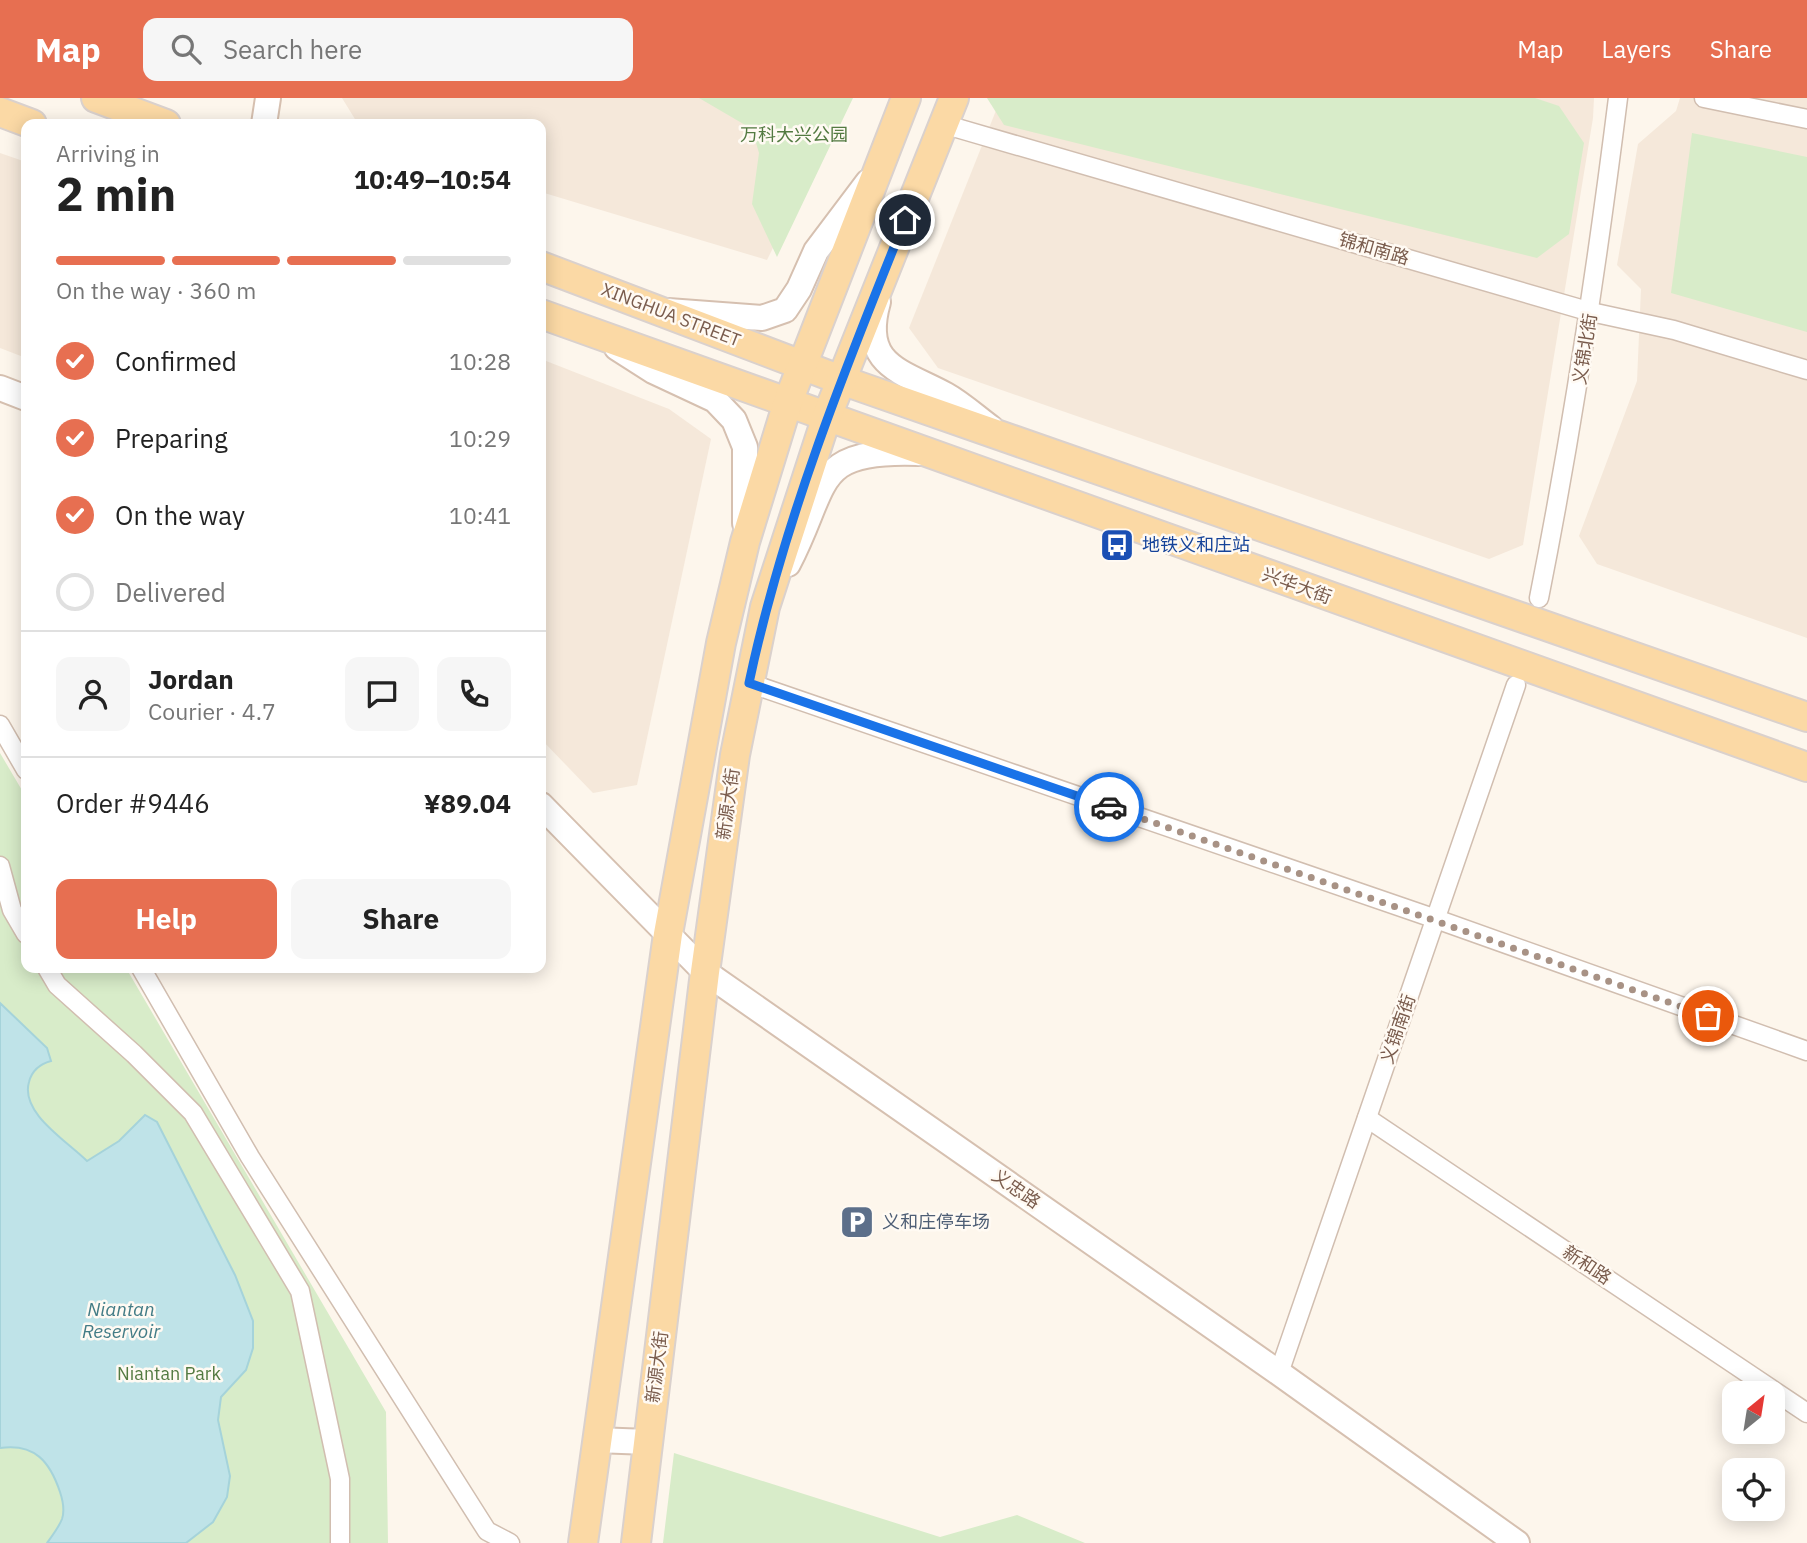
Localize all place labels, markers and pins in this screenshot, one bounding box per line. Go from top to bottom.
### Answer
pin [875,190,935,250]
bus stop icon: 地铁义和庄站 [1098,526,1136,564]
place label: 地铁义和庄站 [1142,533,1250,556]
pin [1678,986,1738,1046]
parking icon: 义和庄停车场 [838,1203,876,1241]
place label: 义和庄停车场 [882,1210,990,1233]

